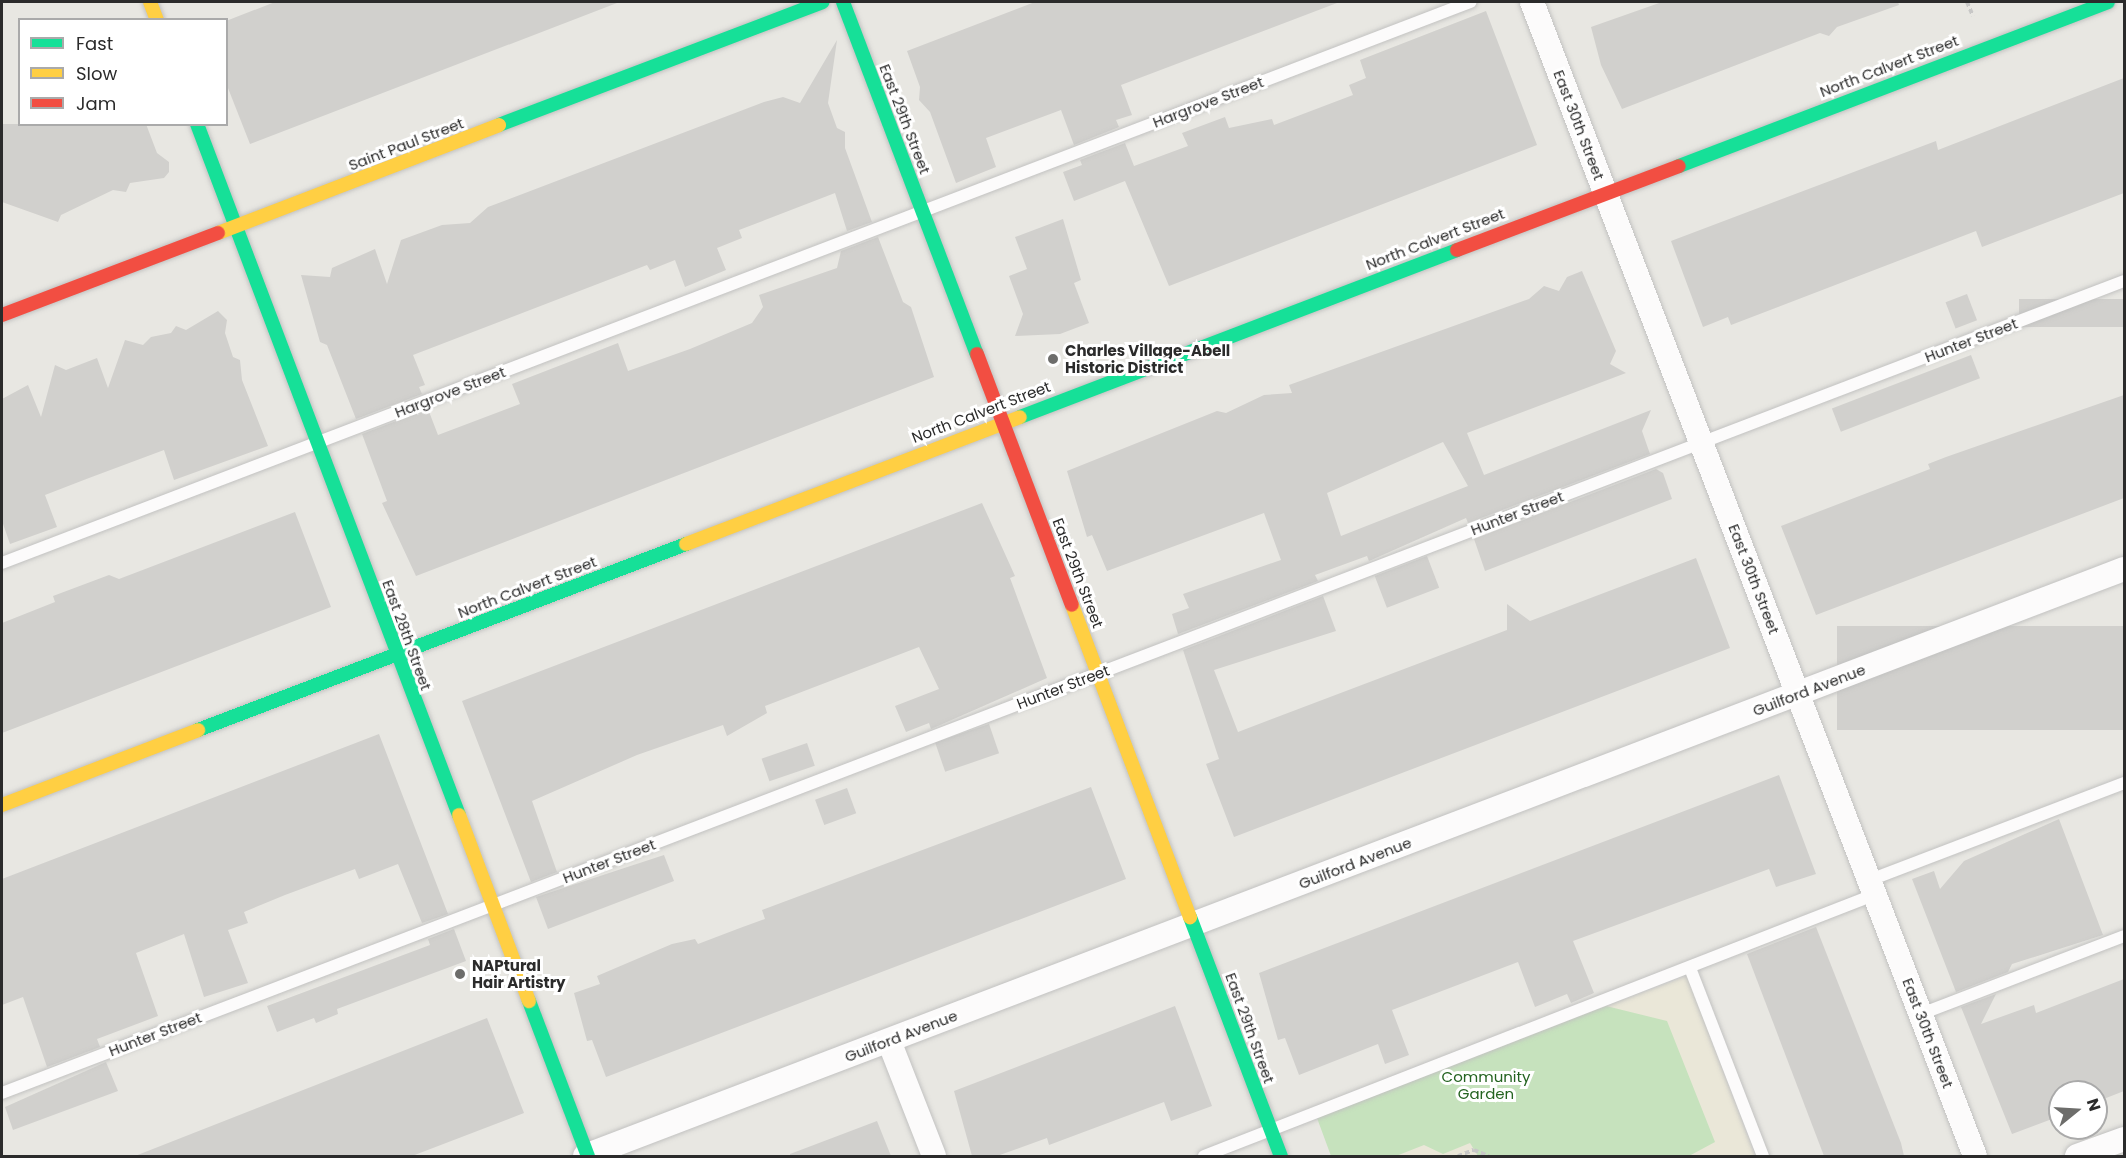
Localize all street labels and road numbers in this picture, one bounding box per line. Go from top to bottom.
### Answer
street label: North Calvert Street [1817,31,1961,101]
street label: East 29th Street [876,62,934,176]
street label: East 30th Street [1550,67,1608,183]
street label: Hargrove Street [1150,73,1266,131]
street label: Saint Paul Street [346,114,466,174]
street label: North Calvert Street [1363,204,1507,274]
street label: Hunter Street [1922,314,2020,366]
street label: Hargrove Street [392,363,508,421]
street label: North Calvert Street [909,377,1053,447]
street label: Hunter Street [1468,487,1566,539]
street label: East 29th Street [1049,516,1107,630]
street label: East 30th Street [1725,521,1783,637]
street label: North Calvert Street [455,552,599,622]
street label: East 28th Street [379,577,435,693]
street label: Guilford Avenue [1750,660,1868,720]
street label: Hunter Street [1014,661,1112,713]
street label: Guilford Avenue [1296,833,1414,893]
street label: Hunter Street [560,835,658,887]
street label: East 29th Street [1222,970,1278,1086]
street label: East 30th Street [1899,975,1957,1091]
street label: Guilford Avenue [842,1006,960,1066]
street label: Hunter Street [106,1008,204,1060]

